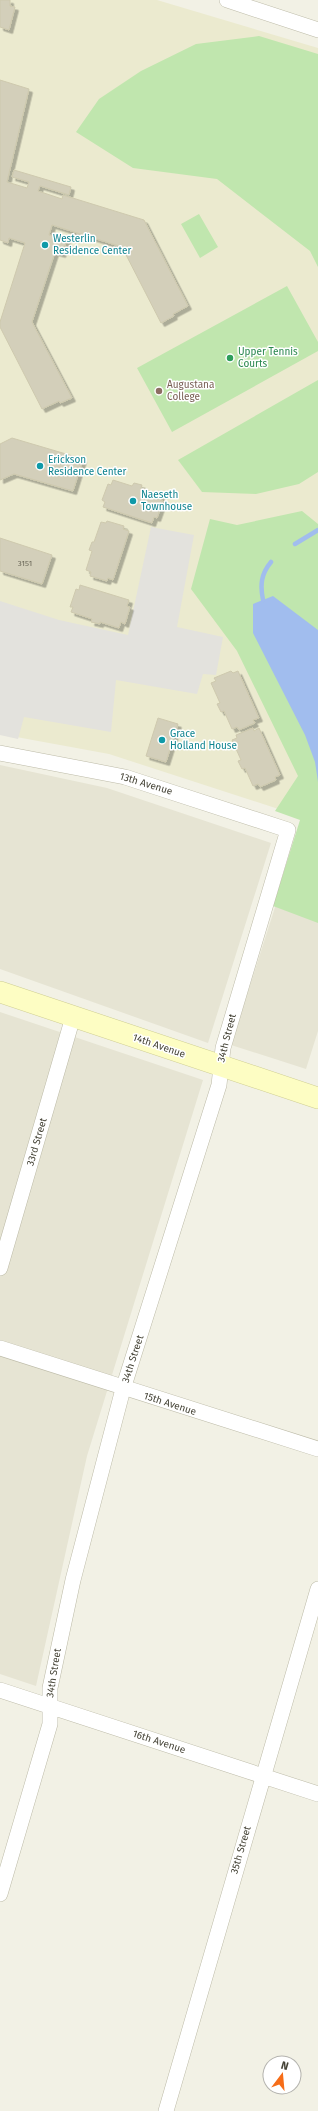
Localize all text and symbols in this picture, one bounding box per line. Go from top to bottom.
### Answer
place label: Westerlin Residence Center [53,233,131,257]
marker: Westerlin Residence Center [40,240,50,250]
place label: Upper Tennis Courts [238,346,298,370]
marker: Upper Tennis Courts [225,353,235,363]
place label: Augustana College [167,379,214,403]
marker: Augustana College [154,386,164,396]
place label: Erickson Residence Center [48,454,126,478]
marker: Erickson Residence Center [35,461,45,471]
place label: Naeseth Townhouse [141,489,192,513]
marker: Naeseth Townhouse [128,496,138,506]
house number: 3151 [18,559,32,568]
place label: Grace Holland House [170,728,237,752]
marker: Grace Holland House [157,735,167,745]
street label: 13th Avenue [118,770,174,798]
street label: 34th Street [215,1012,239,1063]
street label: 14th Avenue [131,1031,187,1061]
street label: 33rd Street [24,1116,50,1167]
street label: 34th Street [120,1333,146,1384]
street label: 15th Avenue [142,1390,198,1418]
street label: 34th Street [44,1647,64,1698]
street label: 16th Avenue [131,1728,187,1756]
street label: 35th Street [228,1824,254,1875]
north arrow [262,2055,302,2095]
text: N [279,2059,290,2073]

